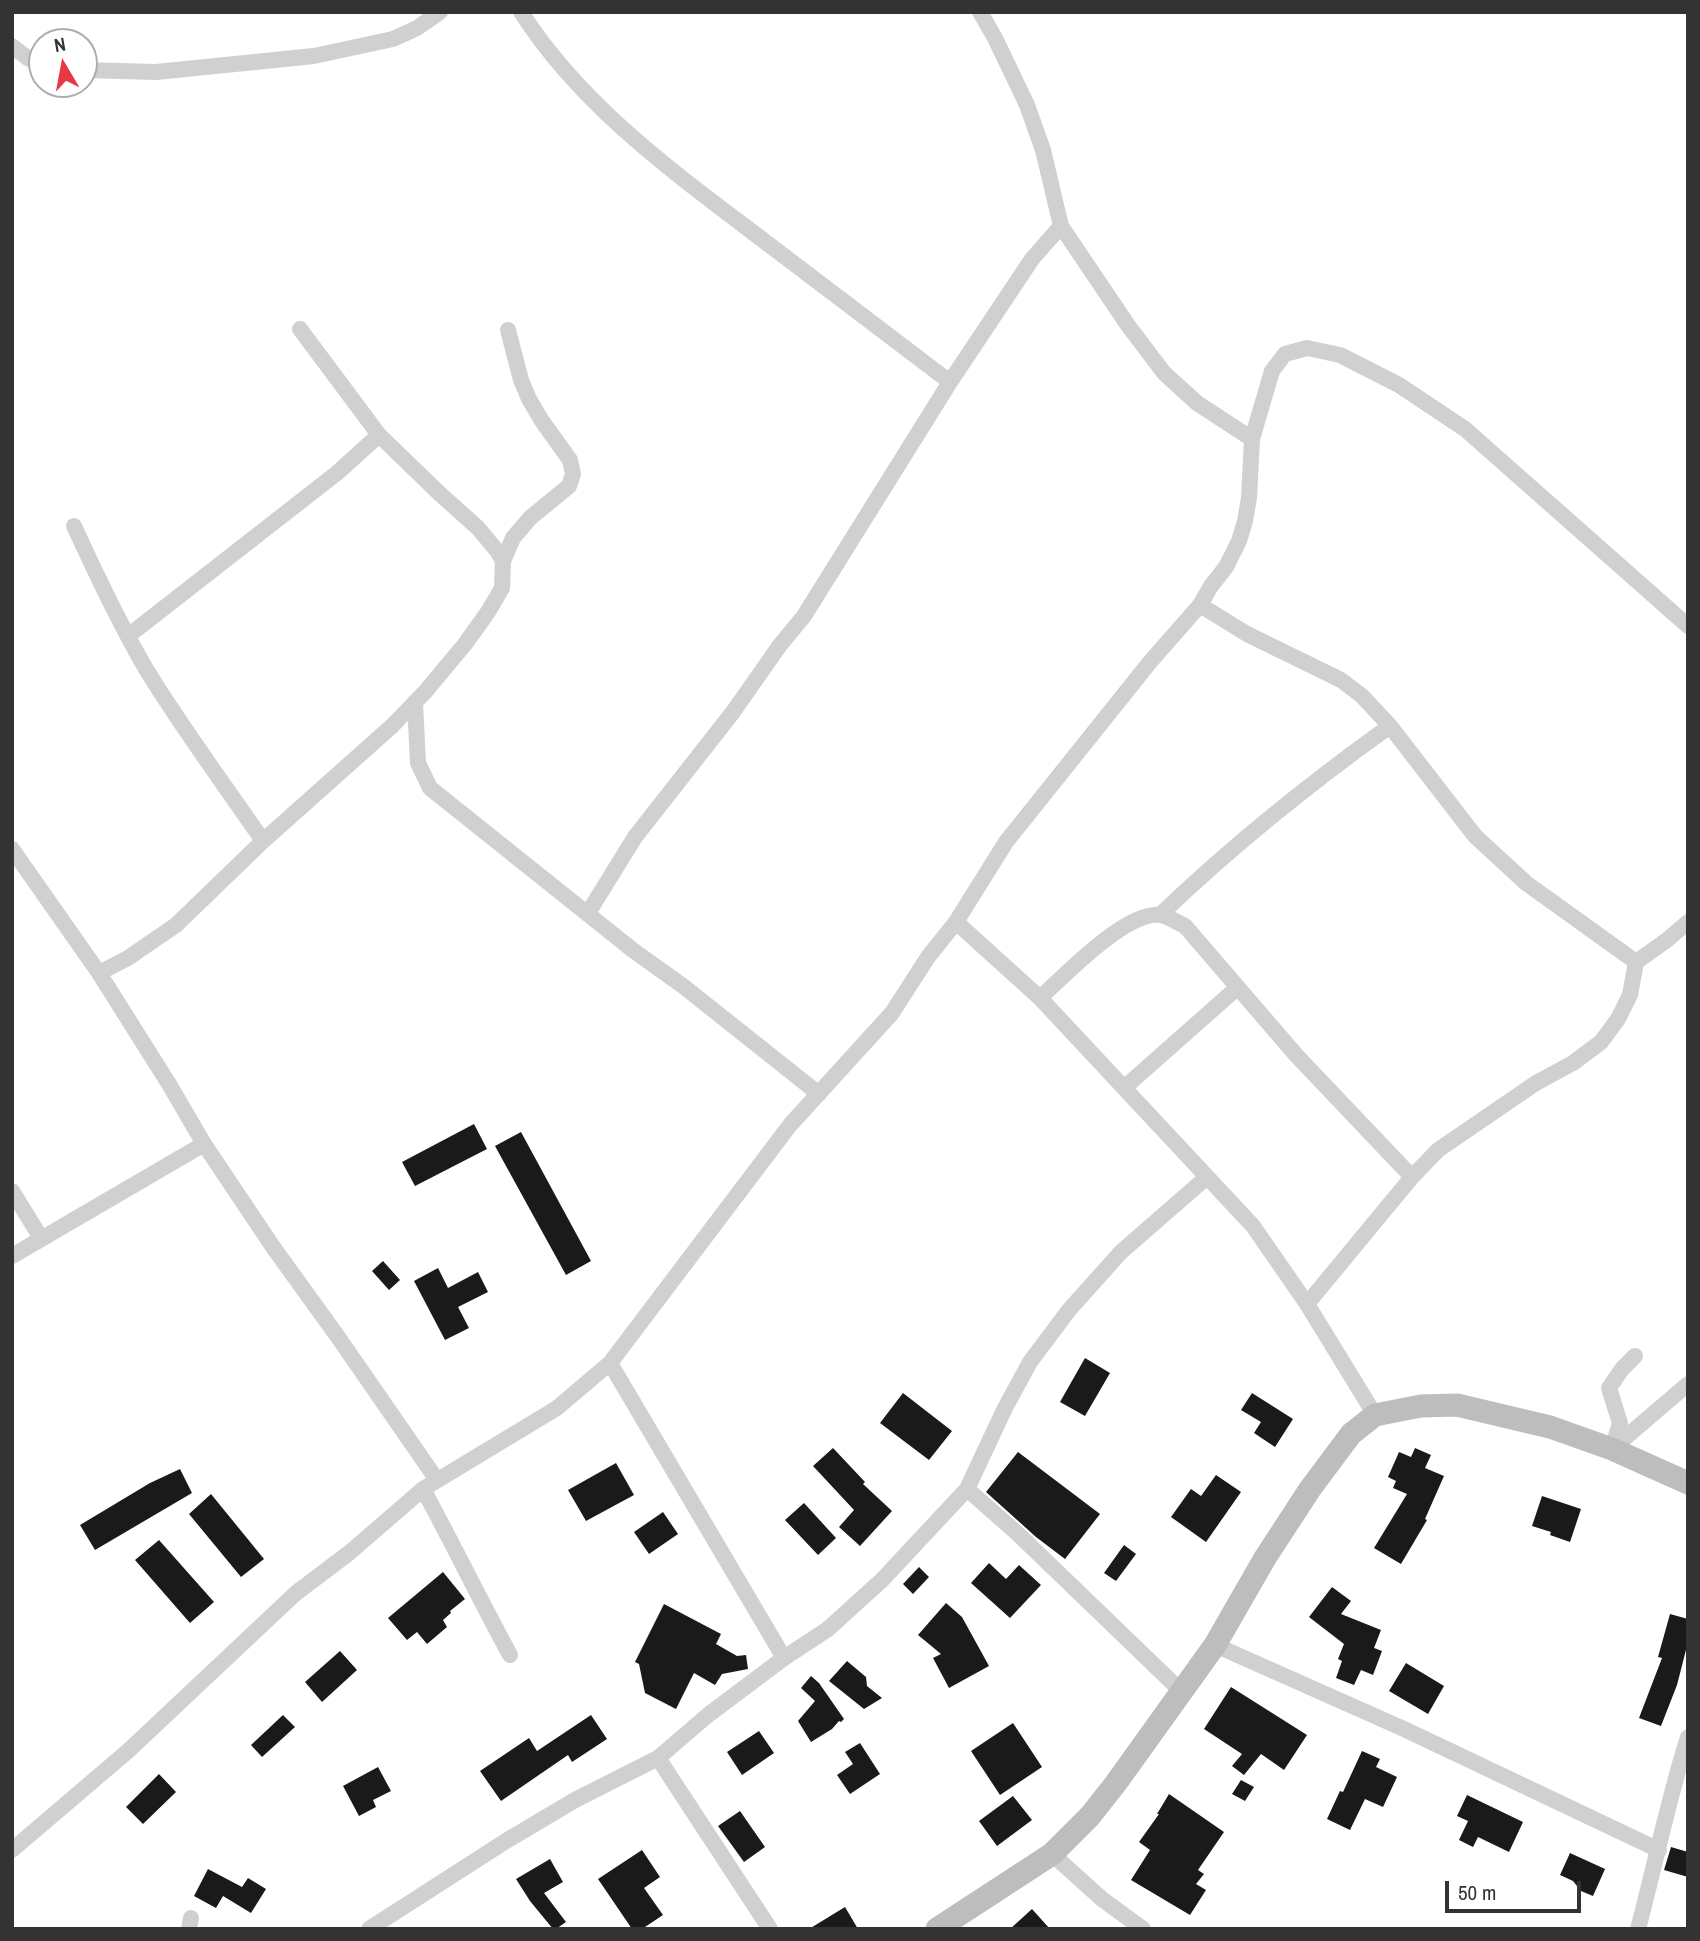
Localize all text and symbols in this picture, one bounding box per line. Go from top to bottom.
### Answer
north arrow [28,28,98,98]
text: N [52,31,67,58]
scale bar [1448,1868,1584,1912]
text: 50 m [1458,1878,1496,1907]

